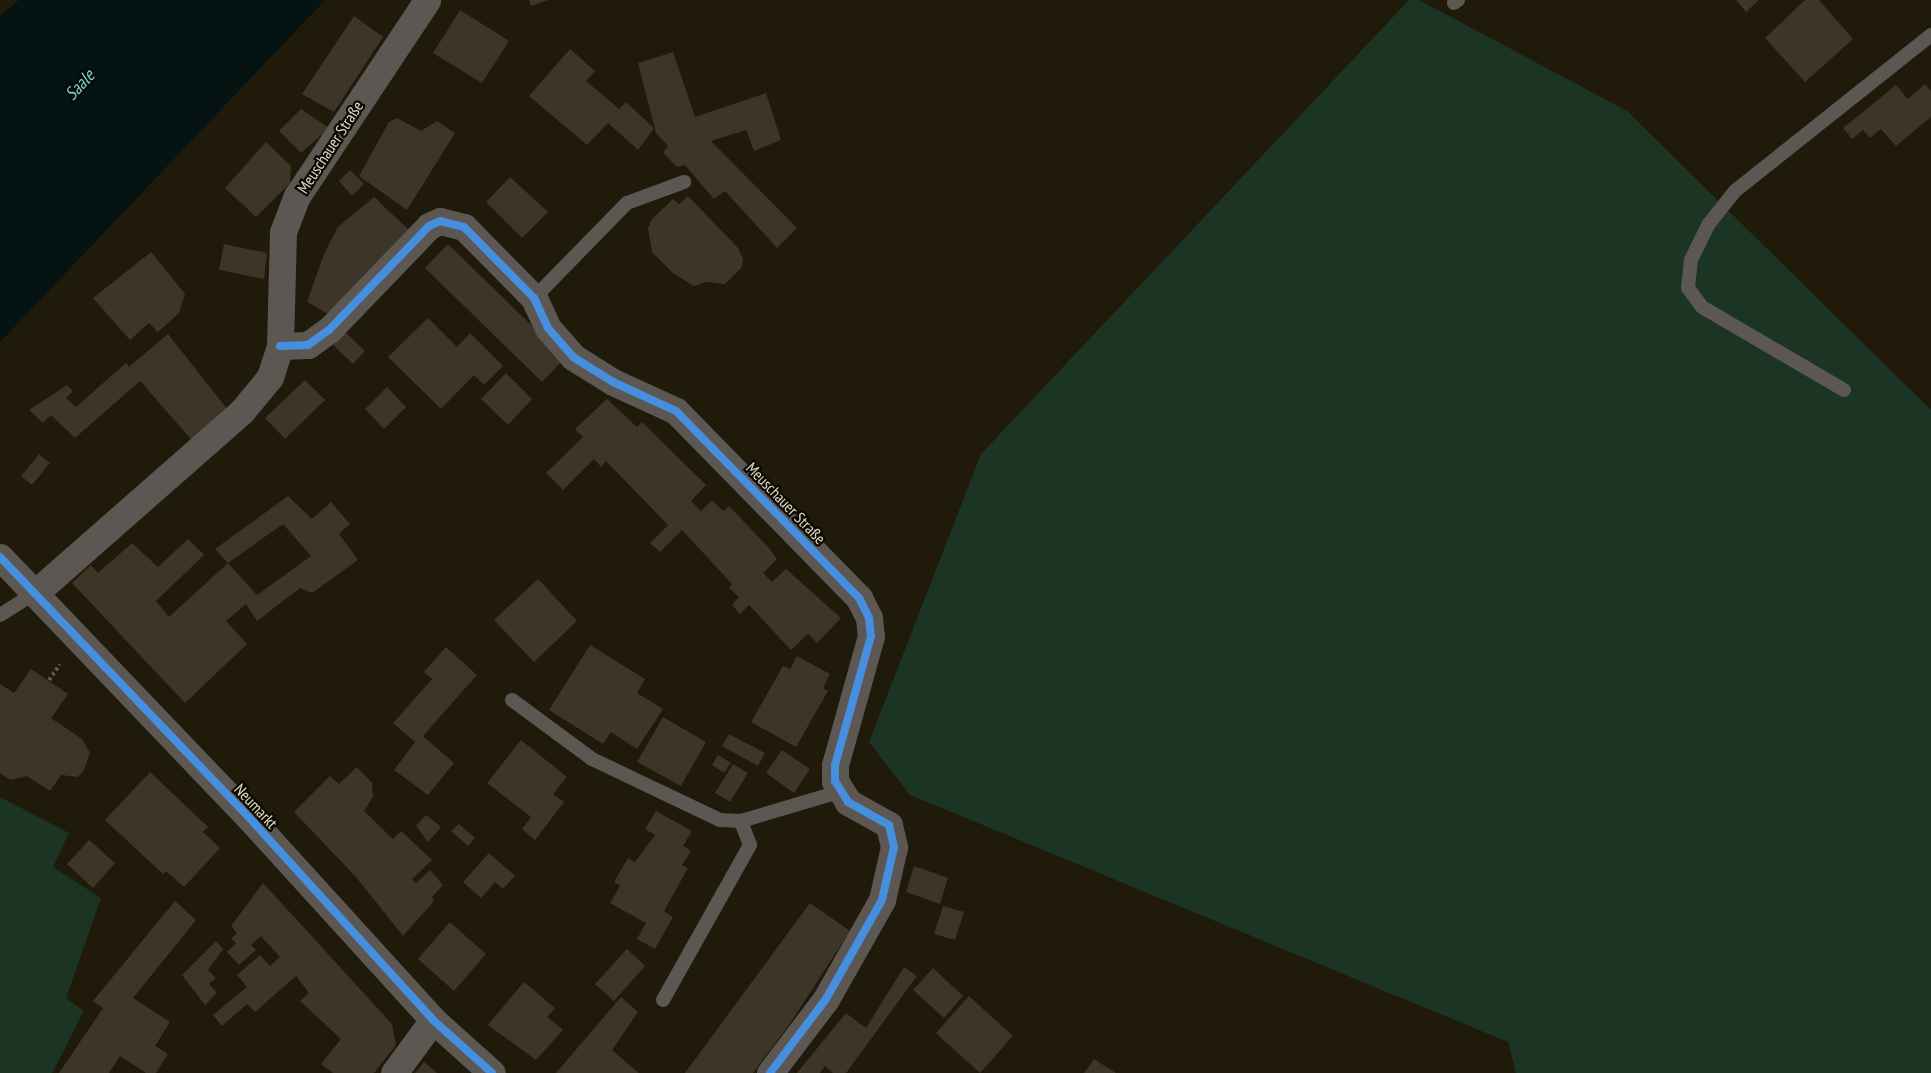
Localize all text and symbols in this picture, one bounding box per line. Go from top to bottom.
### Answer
water label: Saale [61,65,99,105]
street label: Meuschauer Straße [293,97,367,197]
street label: Meuschauer Straße [742,458,830,548]
street label: Neumarkt [231,780,281,832]

